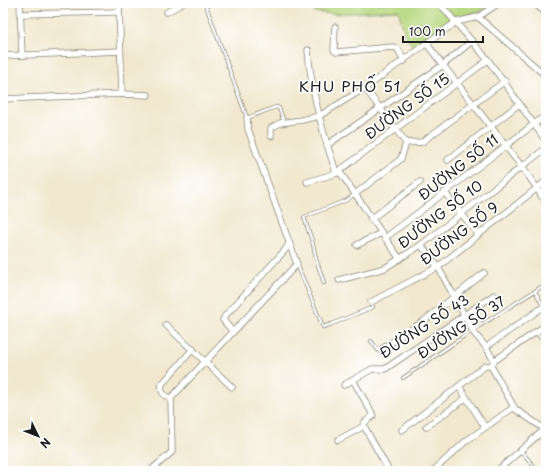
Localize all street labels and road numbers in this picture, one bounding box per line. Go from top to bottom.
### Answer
street label: ĐƯỜNG SỐ 15 [360,68,454,144]
street label: ĐƯỜNG SỐ 11 [413,129,503,205]
street label: ĐƯỜNG SỐ 10 [393,175,487,253]
street label: ĐƯỜNG SỐ 9 [415,196,503,269]
street label: ĐƯỜNG SỐ 43 [375,289,473,363]
street label: ĐƯỜNG SỐ 37 [413,290,510,363]

